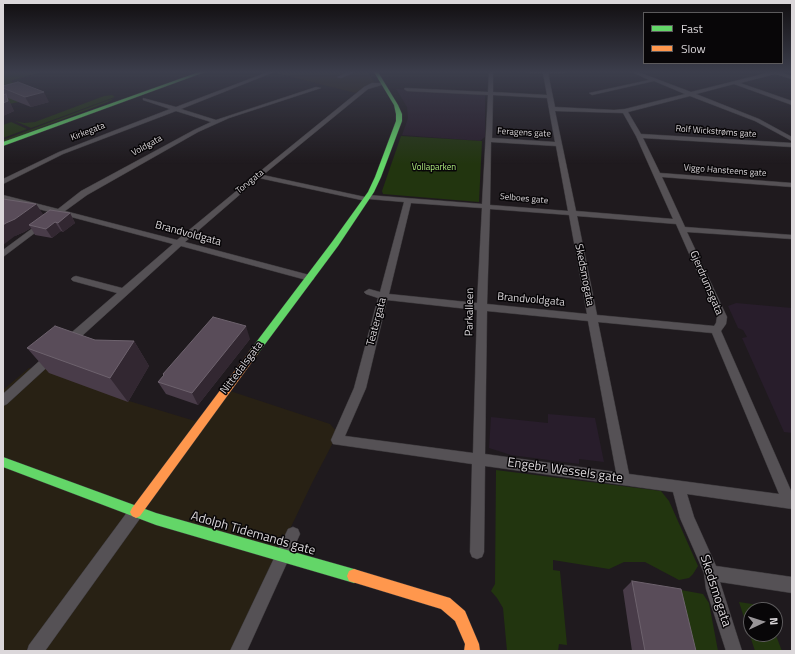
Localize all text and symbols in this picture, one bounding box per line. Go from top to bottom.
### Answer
legend [643,12,783,64]
text: Fast [681,19,703,38]
text: Slow [681,39,706,58]
street label: Kirkegata [69,121,107,143]
street label: Rolf Wickstrøms gate [675,124,757,140]
street label: Feragens gate [497,126,551,140]
street label: Voldgata [130,133,164,159]
park label: Vollaparken [412,163,456,173]
street label: Viggo Hansteens gate [683,163,767,179]
street label: Torvgata [234,167,266,197]
street label: Selboes gate [499,192,549,206]
street label: Brandvoldgata [154,219,222,249]
street label: Skedsmogata [571,243,597,307]
street label: Gjerdrumsgata [687,249,725,317]
street label: Parkalleen [463,288,477,336]
street label: Brandvoldgata [497,290,565,310]
street label: Teatergata [364,296,390,348]
street label: Nittedalsgata [218,339,266,397]
street label: Engebr. Wessels gate [506,455,624,487]
street label: Adolph Tidemands gate [189,509,317,559]
street label: Skedsmogata [696,553,734,629]
north arrow [743,602,783,642]
text: N [766,617,782,626]

